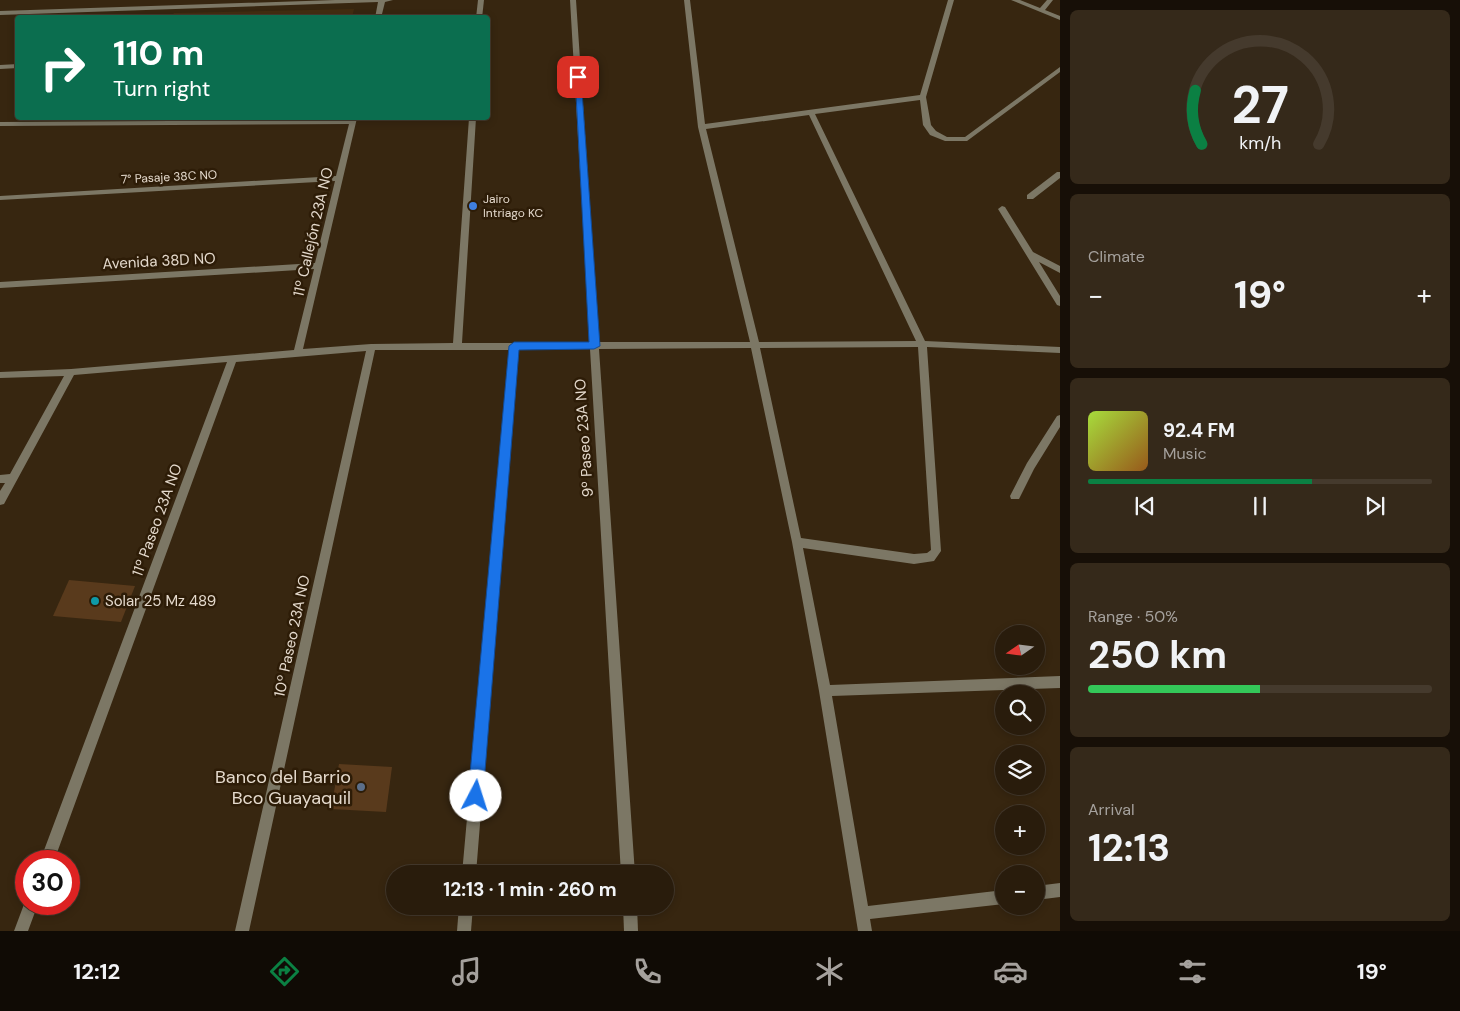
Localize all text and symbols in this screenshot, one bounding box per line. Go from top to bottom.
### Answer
text: 110 m [113,30,204,76]
icon: right [30,35,95,100]
pin [557,56,599,98]
icon: arrive [564,63,592,91]
text: 27 [1231,71,1289,139]
text: Turn right [113,74,210,103]
text: km/h [1239,131,1281,155]
street label: 11º Callejón 23A NO [288,165,338,299]
street label: 7° Pasaje 38C NO [121,166,217,188]
place label: Jairo Intriago KC [483,191,544,221]
marker: Jairo Intriago KC [467,200,479,212]
text: Climate [1088,246,1145,267]
street label: Avenida 38D NO [102,248,216,274]
text: 19° [1234,270,1286,320]
text: − [1088,277,1103,314]
text: + [1417,277,1432,314]
street label: 9º Paseo 23A NO [570,378,598,498]
text: 92.4 FM [1163,418,1235,443]
text: Music [1163,443,1207,464]
street label: 11º Paseo 23A NO [127,461,187,579]
icon: previous [1131,492,1159,520]
icon: pause [1246,492,1274,520]
icon: next [1361,492,1389,520]
street label: 10º Paseo 23A NO [269,573,315,699]
place label: Solar 25 Mz 489 [105,591,216,611]
marker: Solar 25 Mz 489 [89,595,101,607]
text: Range · 50% [1088,606,1178,627]
north arrow [995,625,1045,675]
map controls [995,625,1045,915]
text: 250 km [1088,630,1227,680]
button: search [995,685,1045,735]
button: layers [995,745,1045,795]
place label: Banco del Barrio Bco Guayaquil [215,765,351,810]
position arrow [449,769,501,821]
marker: Banco del Barrio Bco Guayaquil [355,781,367,793]
text: Arrival [1088,799,1135,820]
button: + [995,805,1045,855]
text: 12:13 [1088,823,1170,873]
speed limit sign: 30 [15,850,80,915]
button: − [995,865,1045,915]
text: 12:13 · 1 min · 260 m [443,877,617,902]
icon: directions [267,954,302,989]
icon: music [449,954,484,989]
icon: phone [630,954,665,989]
icon: climate [812,954,847,989]
icon: car [993,954,1028,989]
icon: filters [1175,954,1210,989]
text: 12:12 [73,957,120,986]
text: 19° [1357,957,1387,986]

